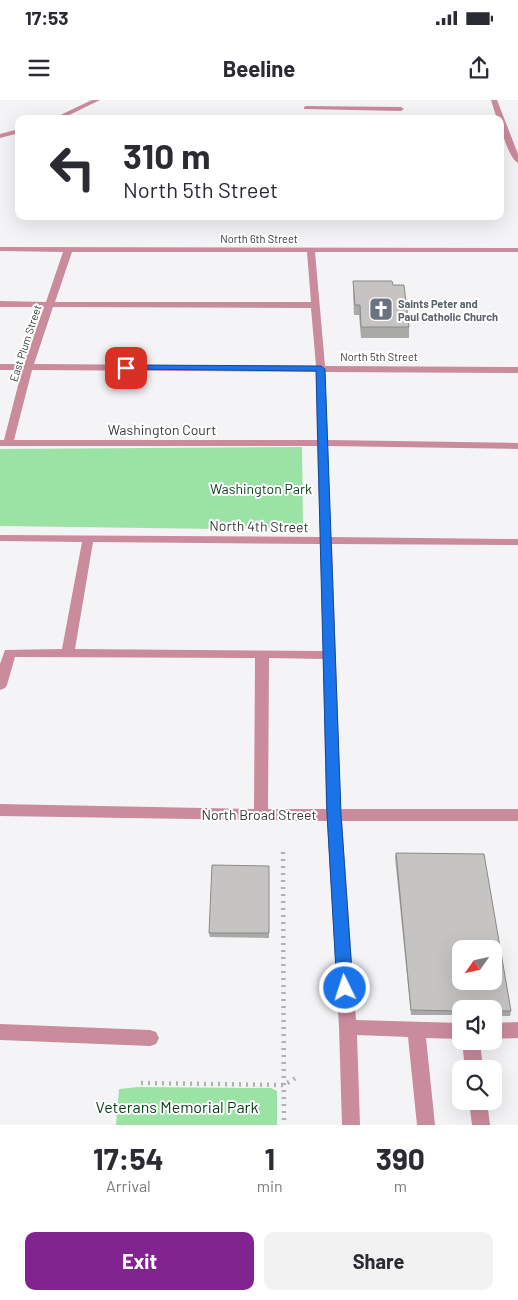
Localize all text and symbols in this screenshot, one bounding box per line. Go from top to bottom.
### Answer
text: 17:53 [25,6,69,29]
icon: menu [25,54,53,82]
icon: share [465,54,493,82]
text: Beeline [223,55,295,81]
text: 310 m [123,134,210,176]
icon: left [40,135,105,200]
text: North 5th Street [123,176,278,202]
street label: North 6th Street [220,232,298,245]
church icon: Saints Peter and Paul Catholic Church [368,296,394,322]
place label: Saints Peter and Paul Catholic Church [398,297,498,323]
street label: East Plum Street [6,303,44,383]
pin [105,347,147,389]
street label: North 5th Street [340,350,418,363]
icon: arrive [112,354,140,382]
street label: Washington Court [108,421,216,438]
park label: Washington Park [210,480,312,497]
street label: North 4th Street [209,517,309,535]
street label: North Broad Street [201,806,317,823]
north arrow [452,940,502,990]
map controls [452,940,502,1110]
position arrow [318,961,370,1013]
button: sound [452,1000,502,1050]
button: search [452,1060,502,1110]
park label: Veterans Memorial Park [96,1097,258,1116]
text: 17:54 [93,1140,164,1176]
text: 1 [264,1140,275,1176]
text: 390 [376,1140,425,1176]
text: Arrival [106,1176,151,1195]
text: min [257,1176,283,1195]
text: m [394,1176,407,1195]
button: Exit [25,1232,254,1290]
button: Share [264,1232,493,1290]

